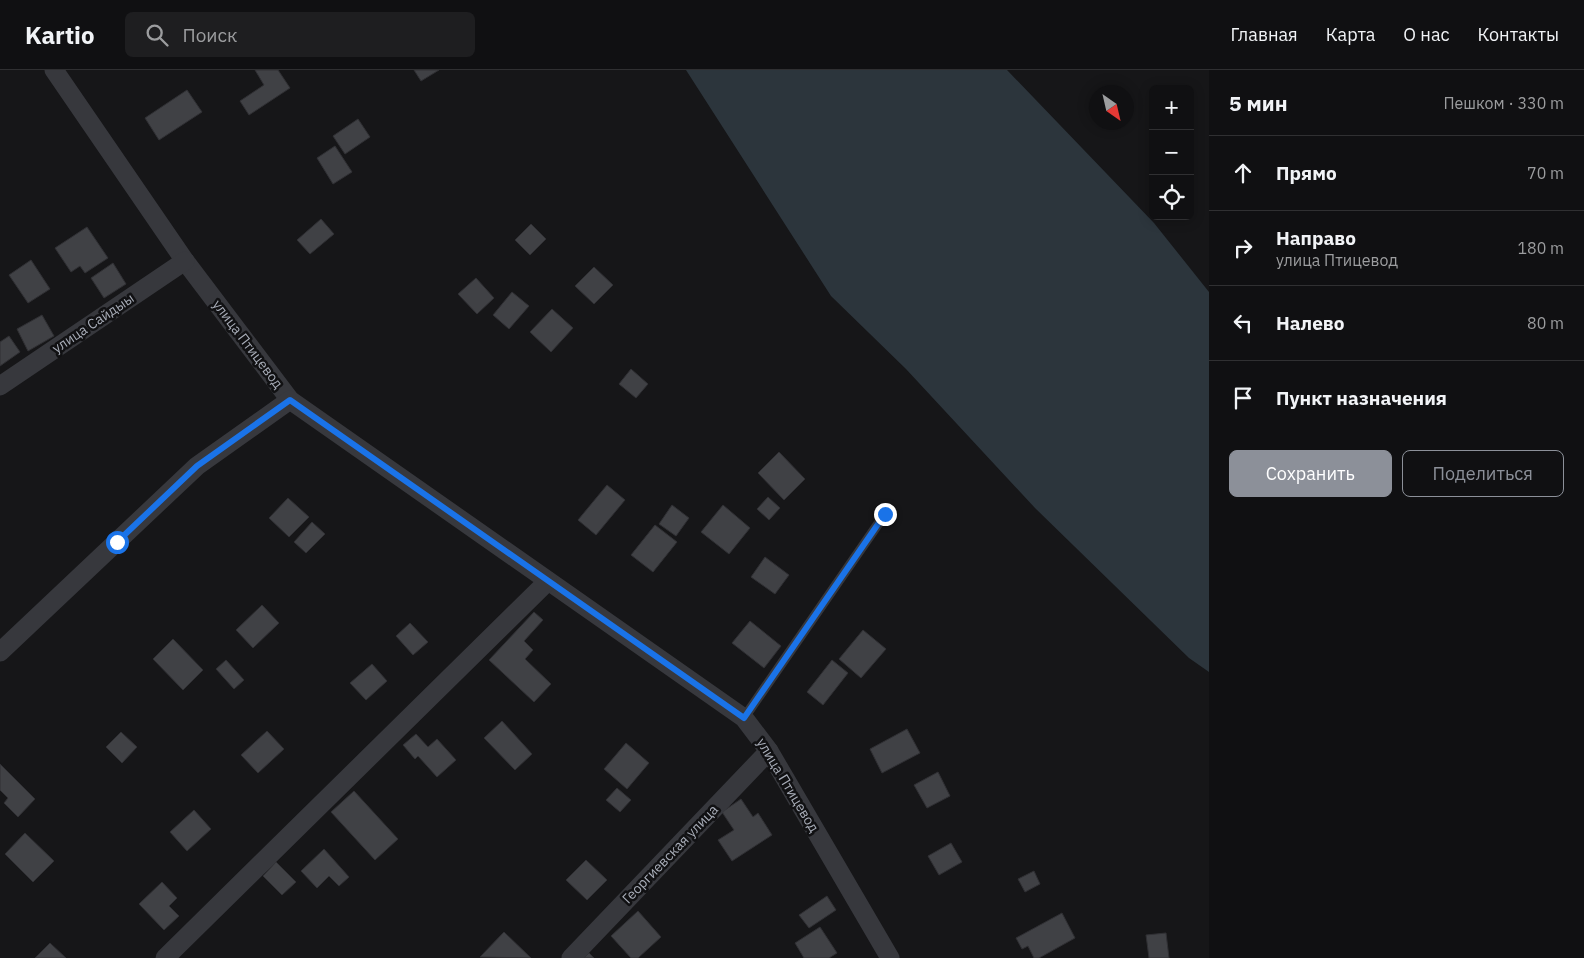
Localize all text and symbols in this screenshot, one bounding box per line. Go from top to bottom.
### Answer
search box [125,12,475,57]
text: Kartio [25,19,95,51]
icon: search [143,21,171,49]
text: Поиск [183,23,238,47]
text: Главная [1230,23,1298,46]
text: Карта [1326,23,1375,46]
text: О нас [1403,23,1450,46]
text: Контакты [1478,23,1559,46]
north arrow [1089,85,1134,130]
map controls [1149,85,1194,220]
button: + [1149,85,1194,130]
text: 5 мин [1229,89,1288,117]
text: Пешком · 330 m [1443,93,1564,113]
button: − [1149,130,1194,175]
icon: ahead [1229,159,1257,187]
text: Прямо [1276,161,1337,185]
text: 70 m [1527,163,1564,183]
button: locate [1149,175,1194,220]
text: Направо [1276,226,1356,250]
icon: right [1229,234,1257,262]
text: 180 m [1517,238,1564,258]
text: улица Птицевод [1276,250,1398,270]
street label: улица Сайдыы [49,289,137,357]
street label: улица Птицевод [209,296,287,392]
icon: left [1229,309,1257,337]
text: Налево [1276,311,1345,335]
text: 80 m [1527,313,1564,333]
icon: arrive [1229,384,1257,412]
text: Пункт назначения [1276,386,1447,410]
button: Сохранить [1229,450,1392,497]
button: Поделиться [1402,450,1564,497]
route end [874,503,897,526]
route start [106,531,129,554]
street label: улица Птицевод [753,735,823,835]
street label: Георгиевская улица [618,800,722,907]

